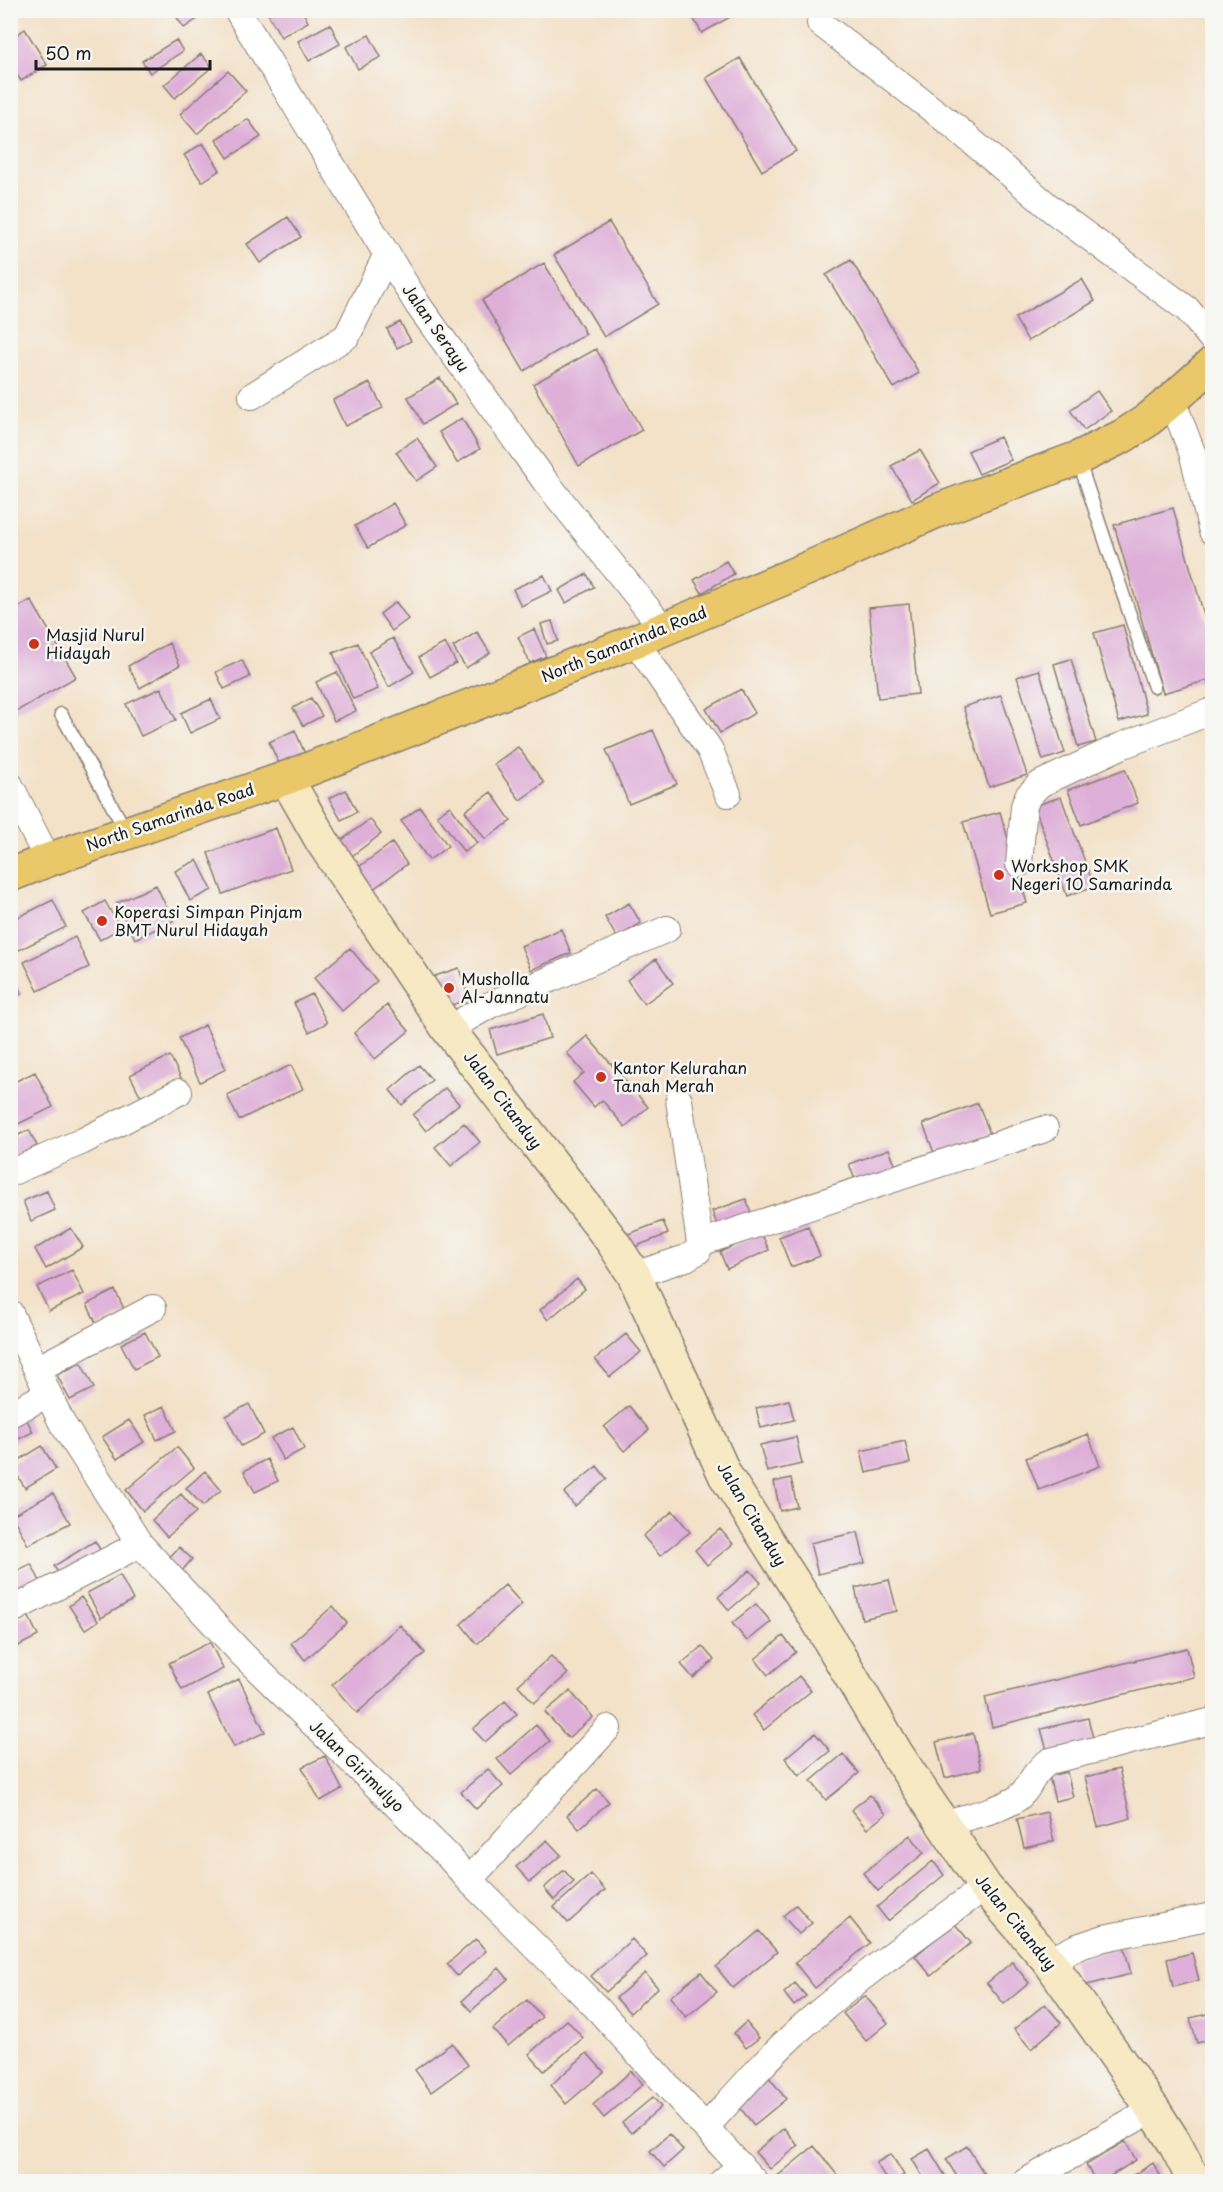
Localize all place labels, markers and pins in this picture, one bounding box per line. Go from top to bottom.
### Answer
place label: Masjid Nurul Hidayah [46,622,145,664]
marker: Masjid Nurul Hidayah [27,637,41,651]
place label: Workshop SMK Negeri 10 Samarinda [1011,853,1172,895]
marker: Workshop SMK Negeri 10 Samarinda [992,868,1006,882]
place label: Koperasi Simpan Pinjam BMT Nurul Hidayah [114,899,303,941]
marker: Koperasi Simpan Pinjam BMT Nurul Hidayah [95,914,109,928]
place label: Musholla Al-Jannatu [461,966,549,1008]
marker: Musholla Al-Jannatu [442,981,456,995]
place label: Kantor Kelurahan Tanah Merah [613,1055,747,1097]
marker: Kantor Kelurahan Tanah Merah [594,1070,608,1084]

